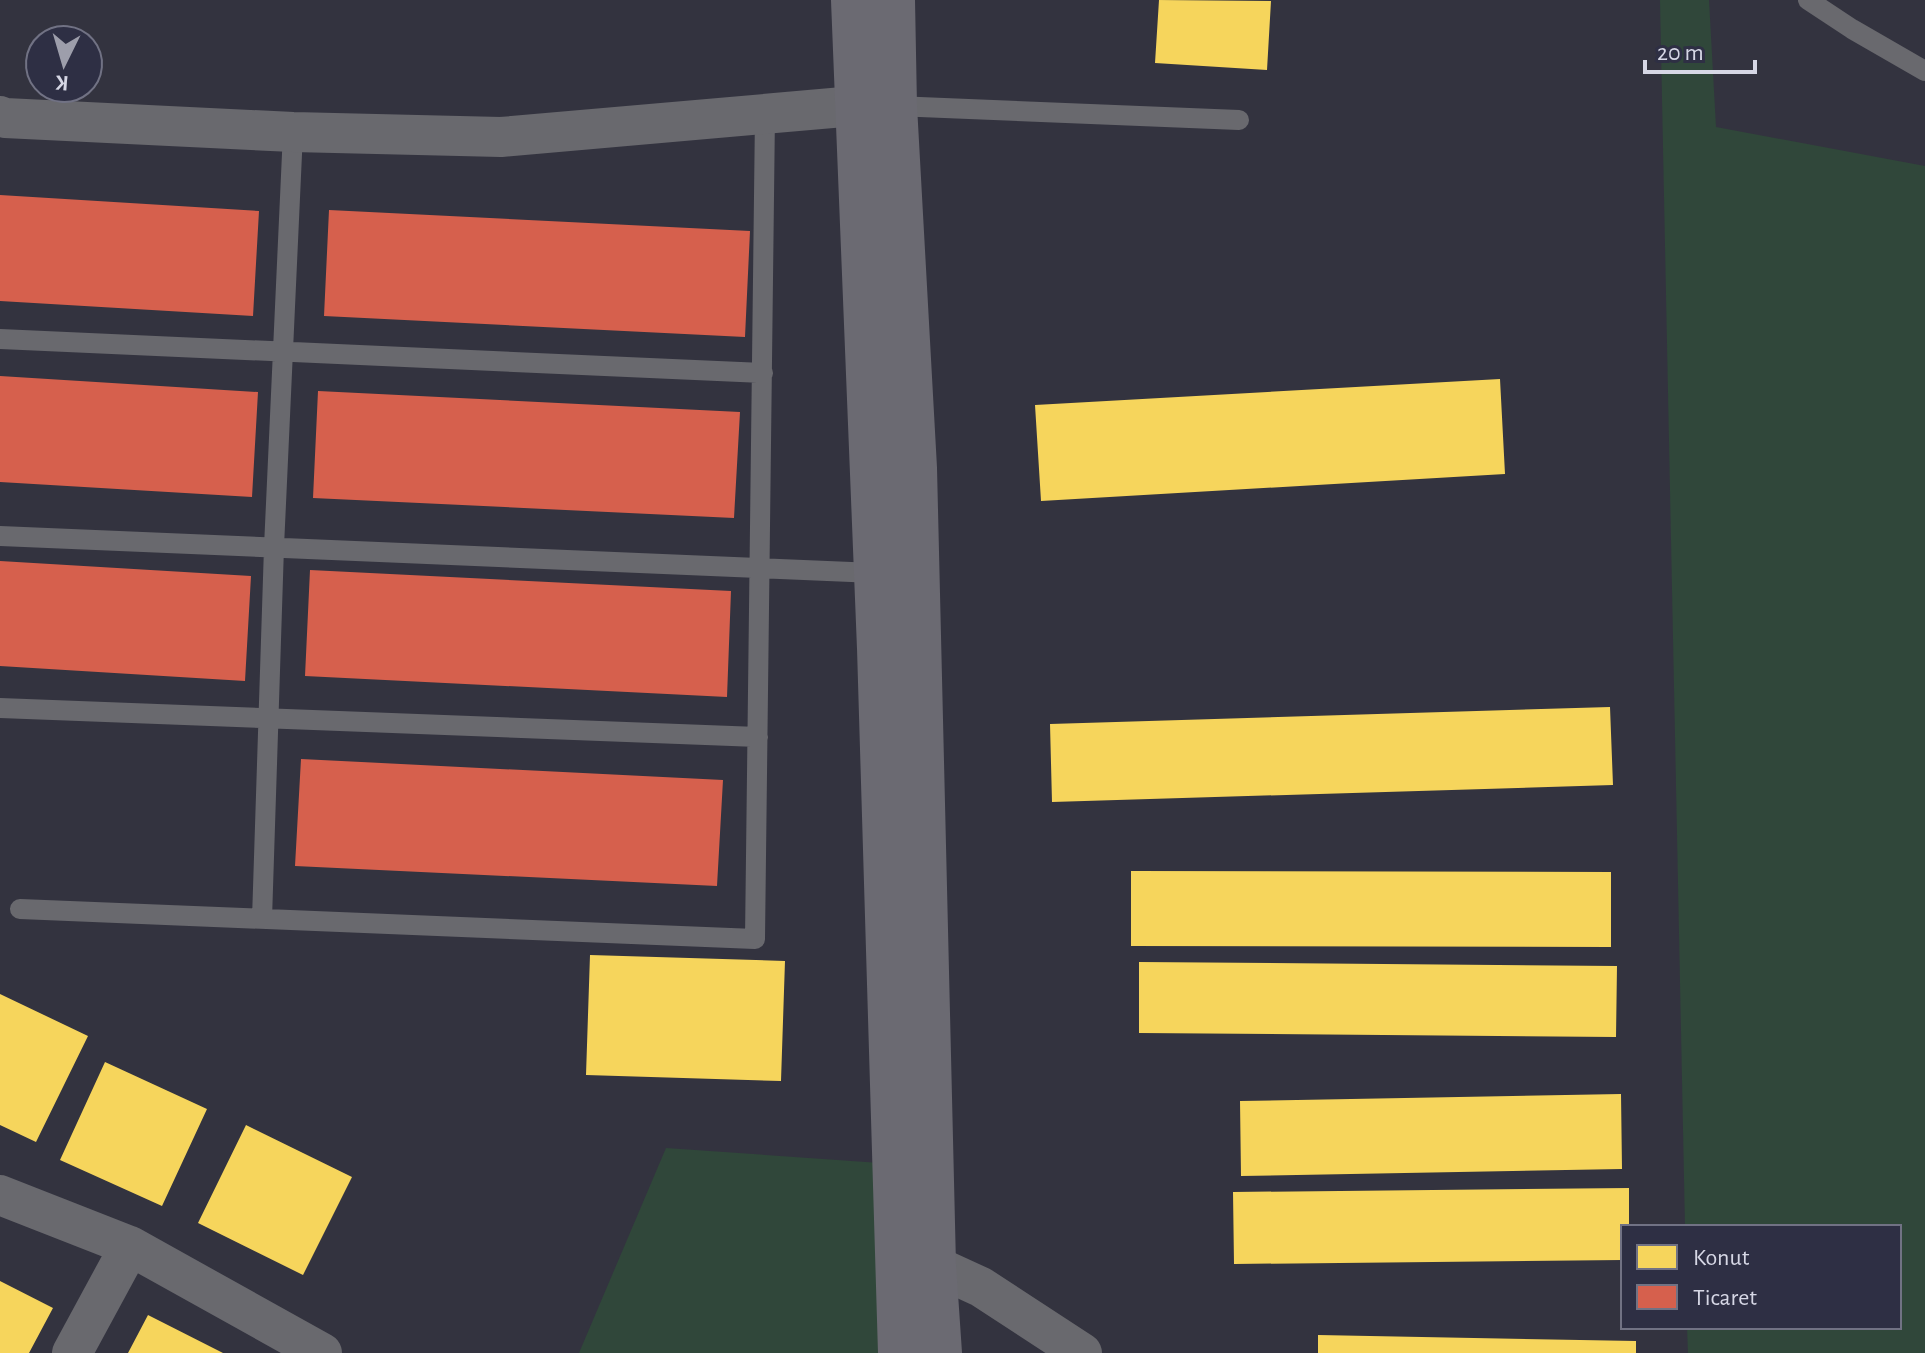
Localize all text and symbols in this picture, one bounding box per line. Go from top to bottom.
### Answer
north arrow [24,24,104,104]
scale bar [1645,24,1755,74]
text: 20 m [1657,41,1704,65]
text: K [54,71,70,94]
legend [1621,1225,1901,1329]
text: Konut [1693,1246,1750,1270]
text: Ticaret [1693,1286,1757,1310]

